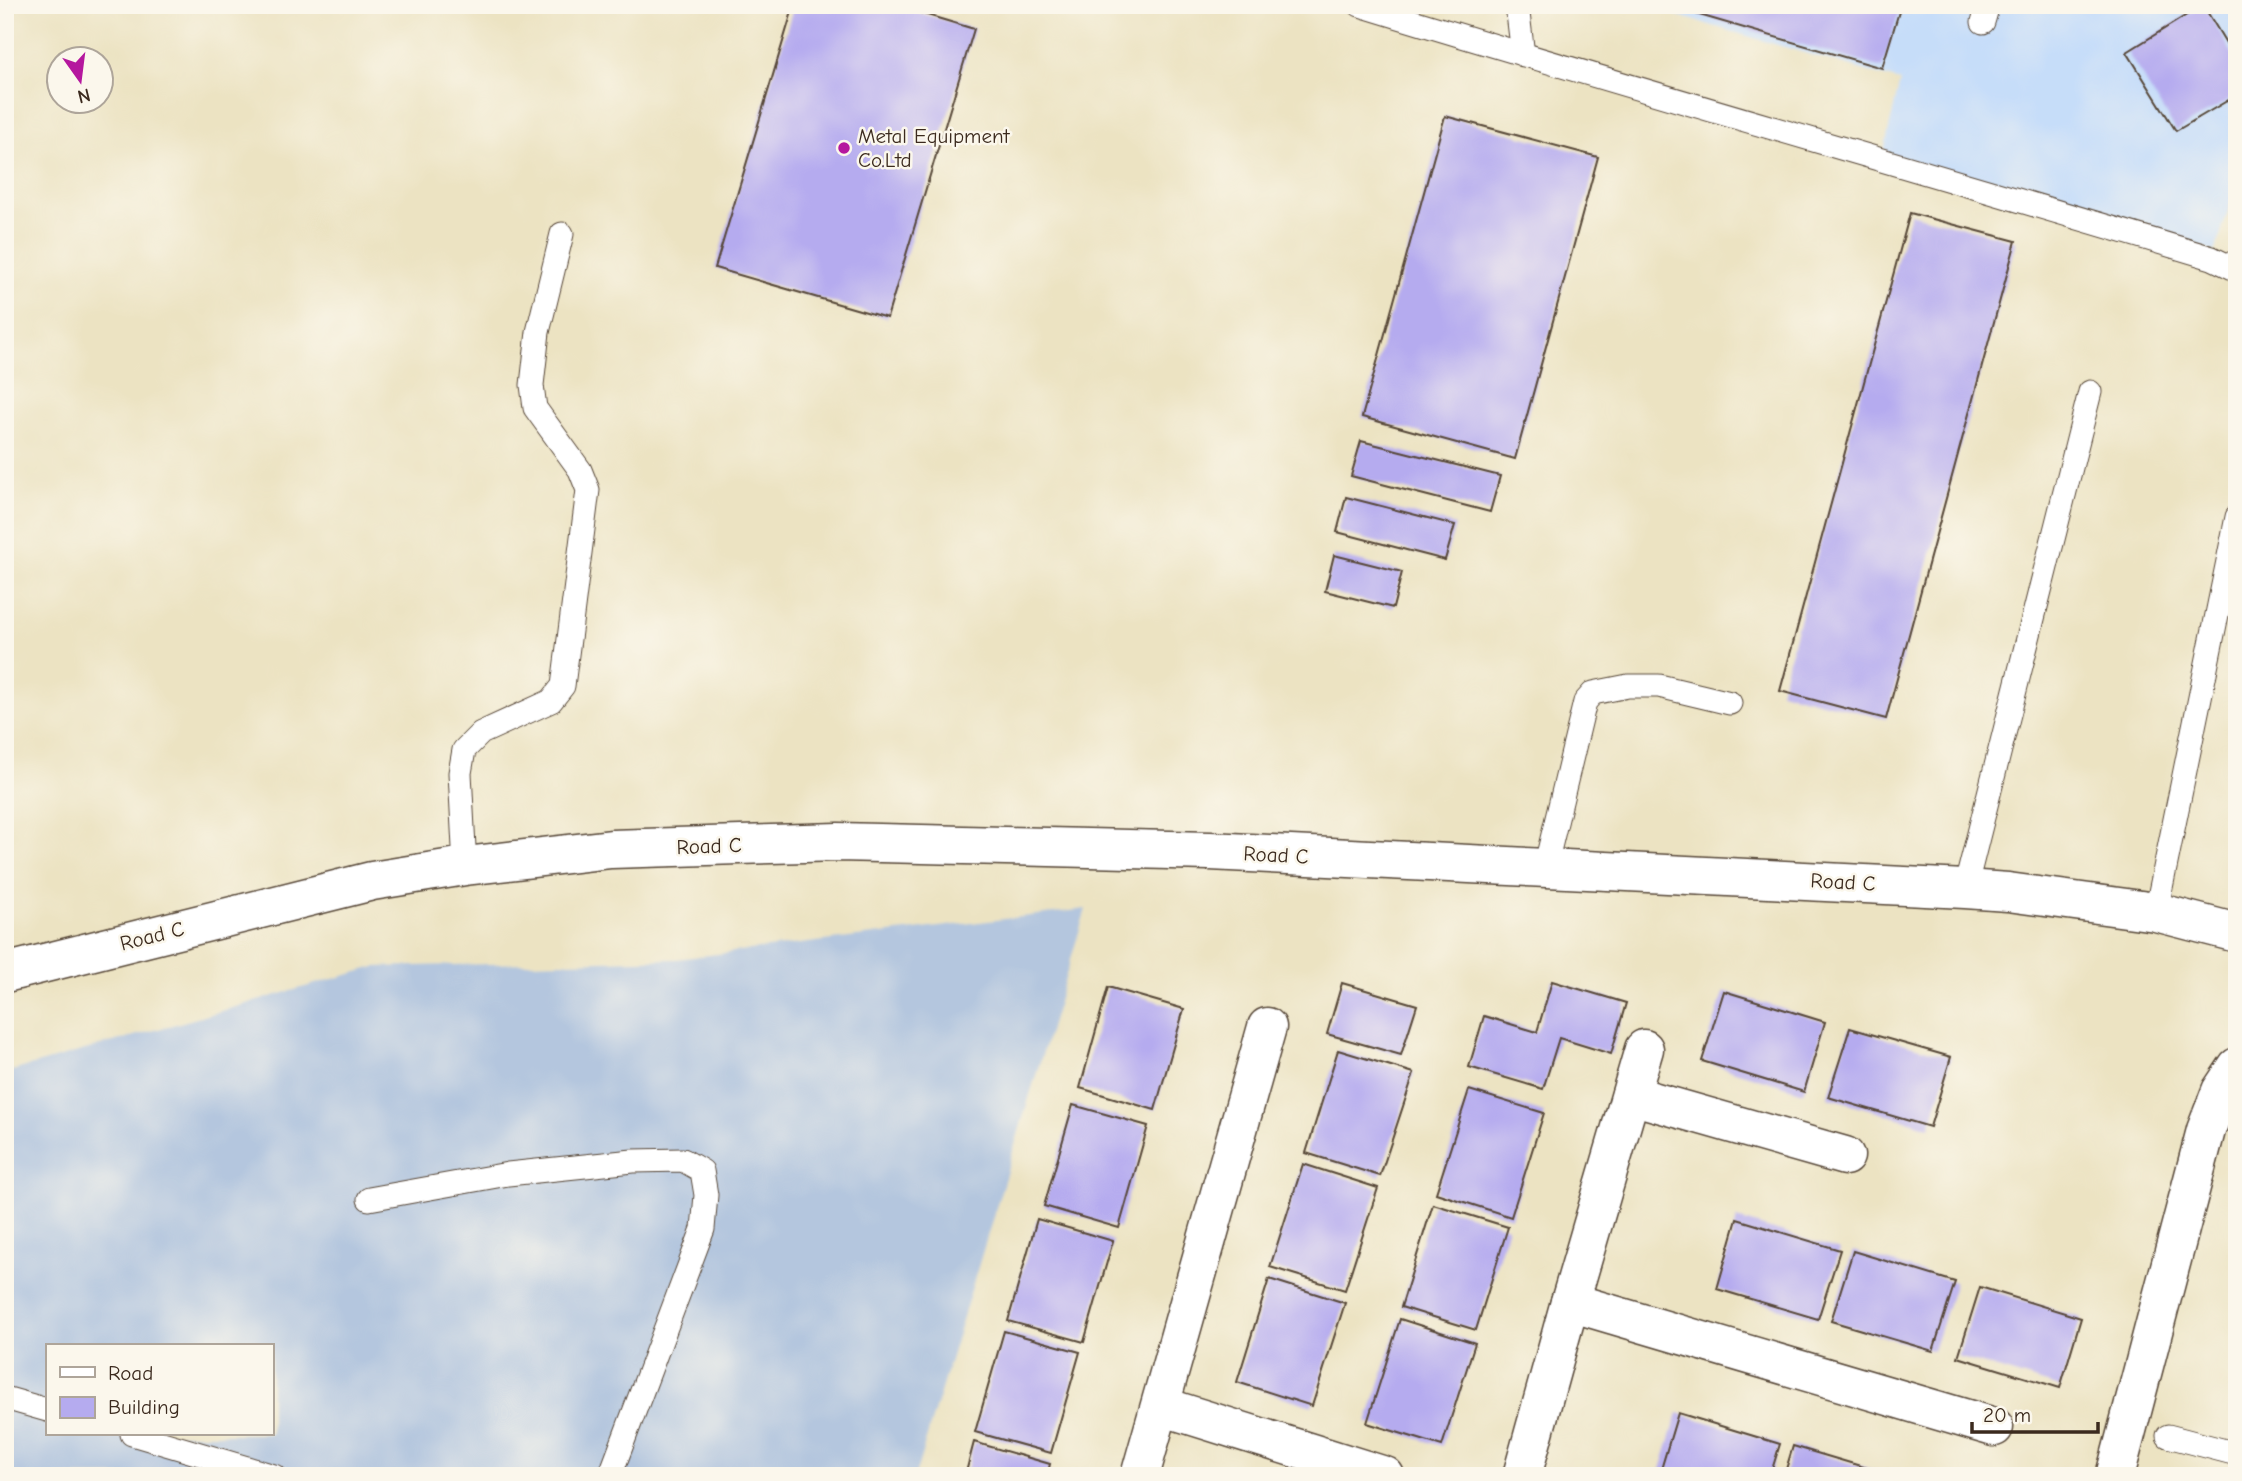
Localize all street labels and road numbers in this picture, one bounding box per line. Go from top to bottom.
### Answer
street label: Road C [676,833,742,859]
street label: Road C [1243,841,1309,869]
street label: Road C [1810,868,1876,896]
street label: Road C [117,916,187,956]

